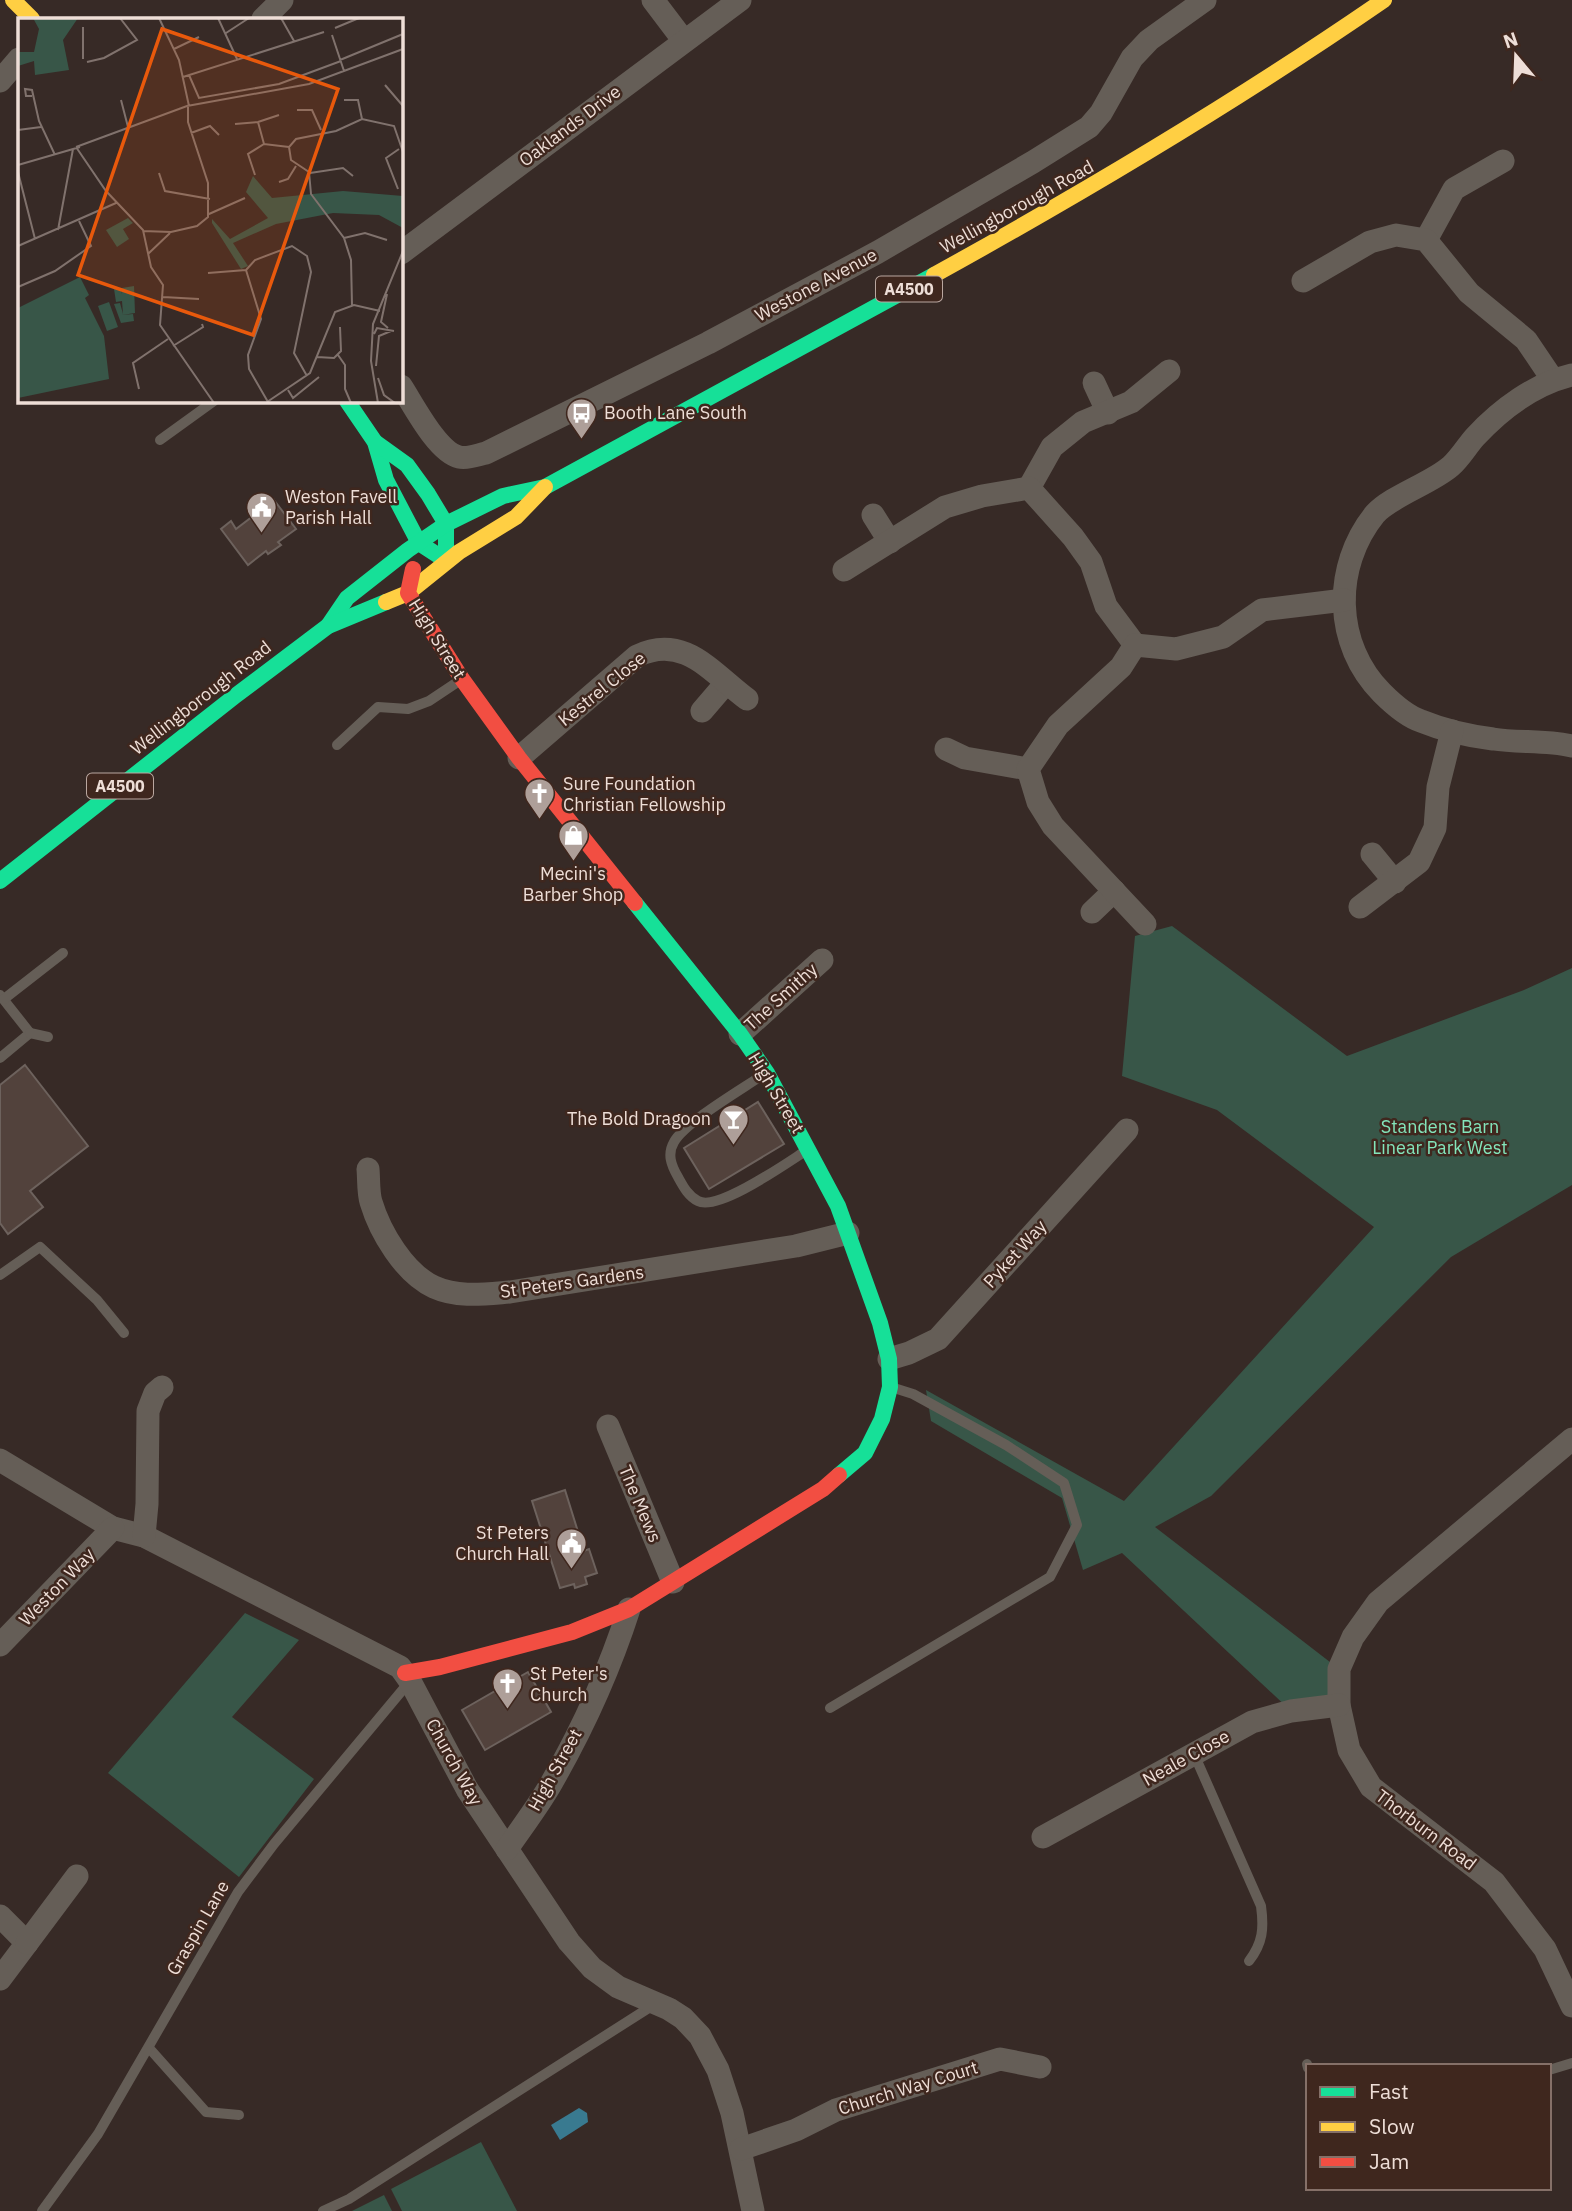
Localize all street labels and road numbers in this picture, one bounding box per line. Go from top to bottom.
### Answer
street label: Oaklands Drive [514,80,625,171]
street label: Wellingborough Road [936,155,1098,258]
street label: Westone Avenue [751,243,881,326]
road number: A4500 [876,276,942,302]
street label: High Street [404,594,471,683]
street label: Wellingborough Road [126,636,276,760]
street label: Kestrel Close [553,646,650,731]
road number: A4500 [87,774,153,799]
street label: The Smithy [739,958,822,1036]
street label: High Street [743,1048,810,1137]
street label: Pyket Way [978,1215,1051,1293]
street label: St Peters Gardens [498,1260,645,1303]
street label: The Mews [614,1462,667,1546]
street label: Weston Way [14,1543,99,1630]
street label: Church Way [421,1714,488,1809]
street label: Neale Close [1138,1724,1233,1791]
street label: High Street [523,1725,587,1815]
street label: Thorburn Road [1371,1784,1481,1875]
street label: Graspin Lane [161,1876,234,1979]
street label: Church Way Court [835,2055,980,2120]

